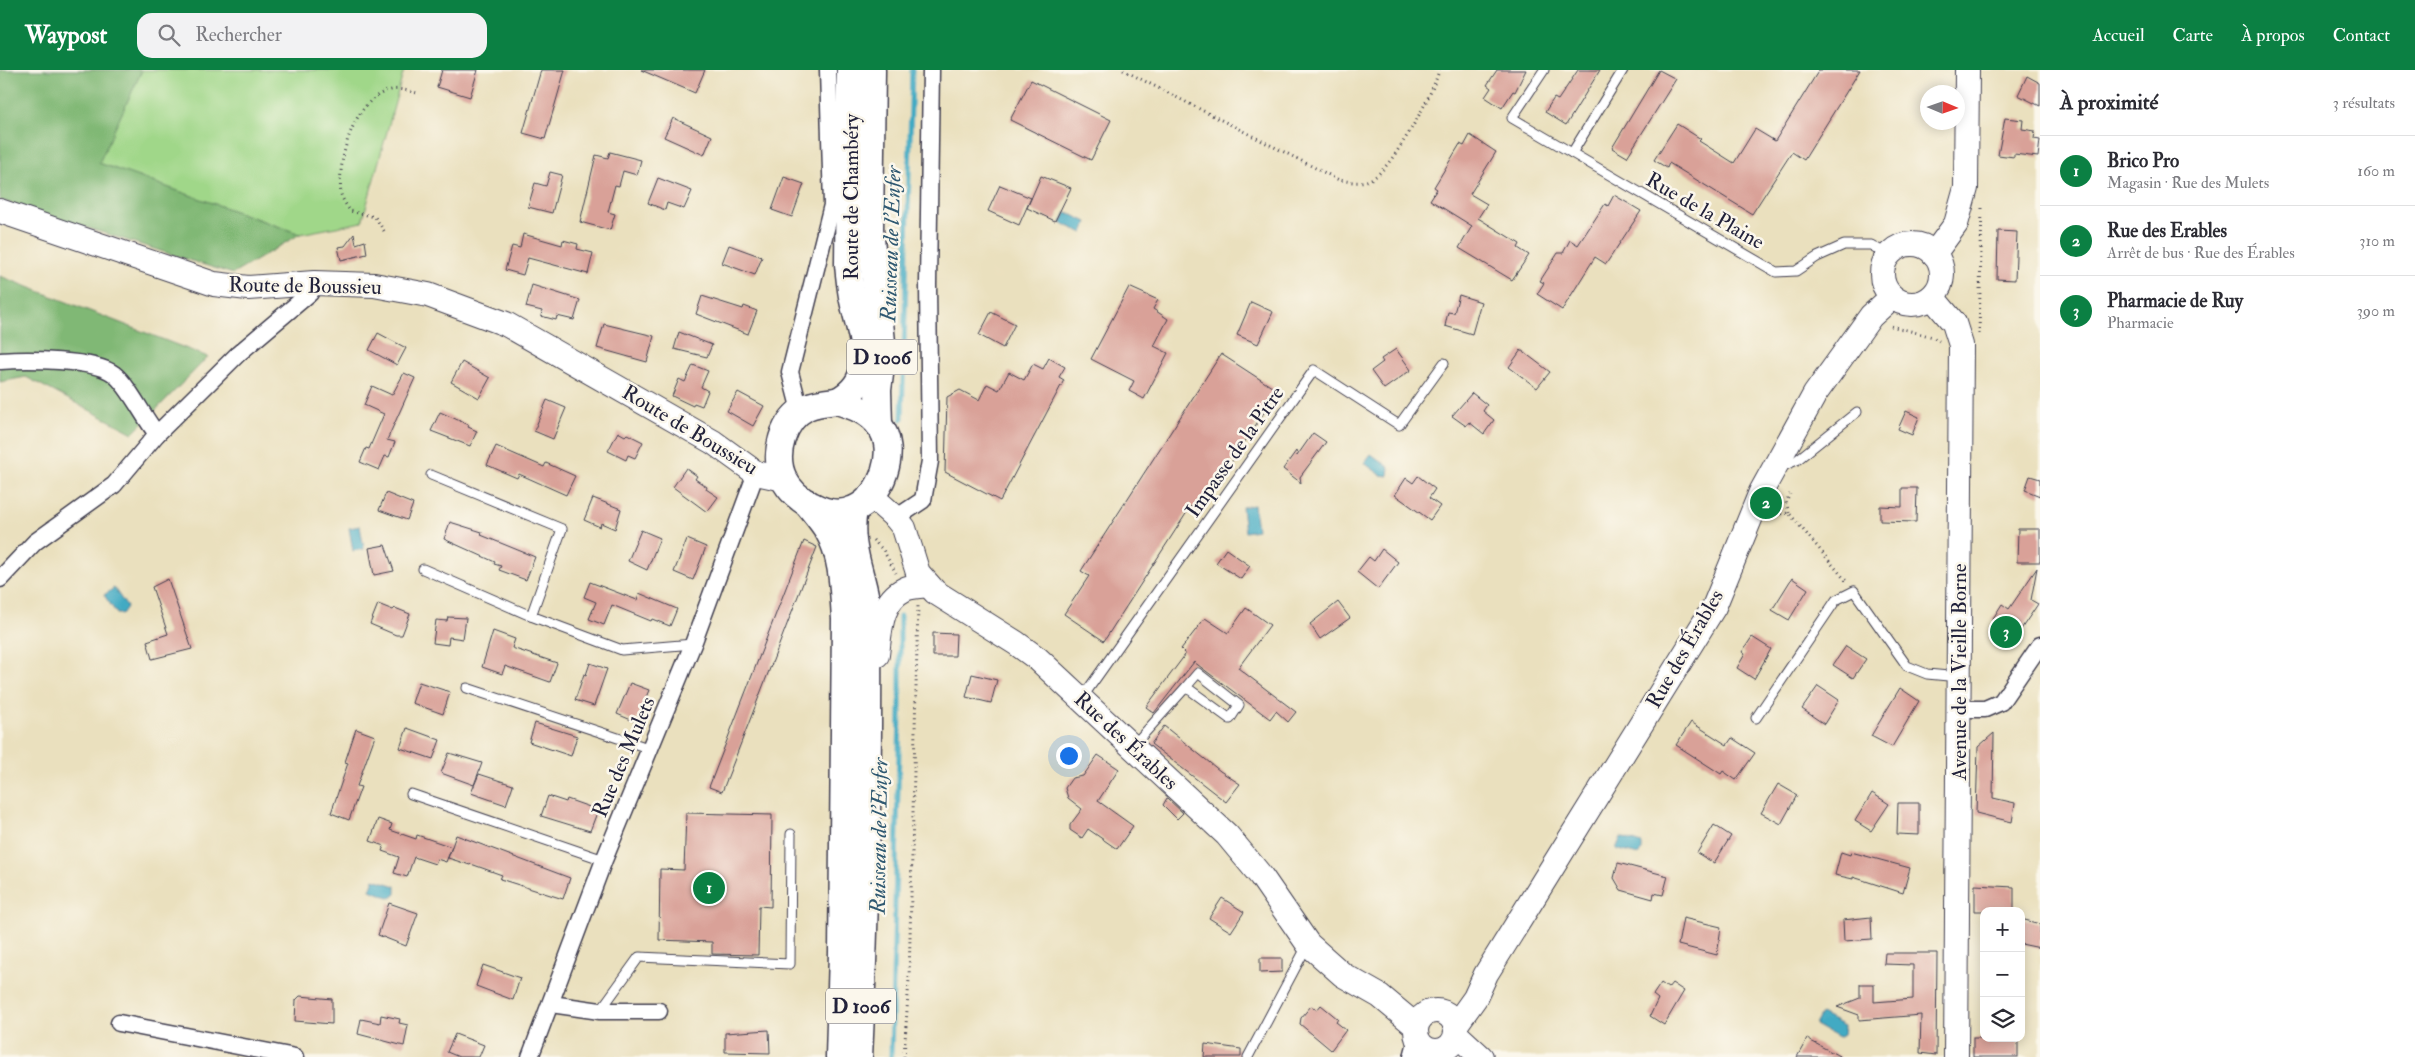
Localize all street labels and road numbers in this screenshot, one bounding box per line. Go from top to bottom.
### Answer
street label: Route de Chambéry [838,113,865,280]
street label: Rue de la Plaine [1641,166,1769,256]
street label: Route de Boussieu [228,271,382,301]
road number: D 1006 [847,340,917,374]
street label: Route de Boussieu [617,379,763,481]
street label: Impasse de la Pitre [1180,381,1290,523]
street label: Avenue de la Vieille Borne [1946,563,1973,782]
street label: Rue des Érables [1640,585,1730,713]
street label: Rue des Érables [1068,686,1184,796]
street label: Rue des Mulets [586,693,662,821]
road number: D 1006 [826,988,896,1024]

